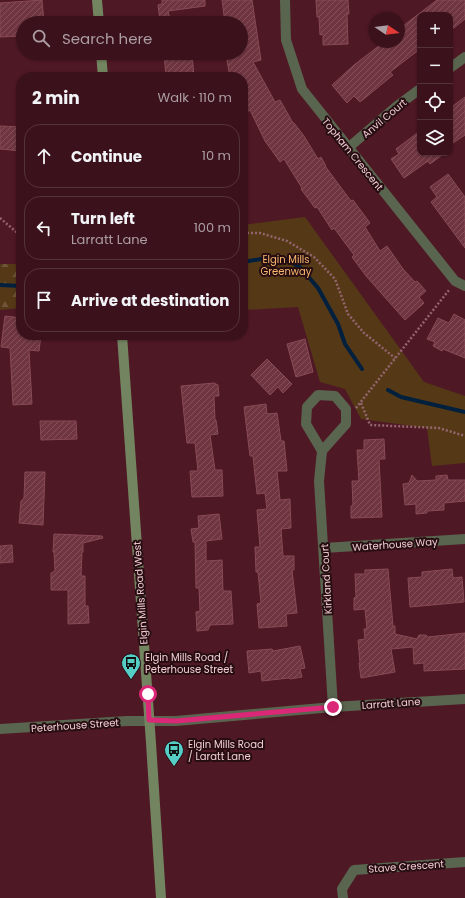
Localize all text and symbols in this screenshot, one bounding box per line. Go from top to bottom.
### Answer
north arrow [369,12,405,48]
map controls [417,12,453,156]
button: + [417,12,453,48]
search box [16,16,248,60]
icon: search [30,27,52,49]
text: Search here [62,28,152,49]
button: − [417,48,453,84]
button: locate [417,84,453,120]
text: 2 min [32,86,80,110]
text: Walk · 110 m [158,88,232,107]
street label: Anvil Court [359,95,410,142]
street label: Topham Crescent [318,115,387,194]
button: layers [417,120,453,156]
icon: ahead [33,145,55,167]
text: Continue [71,146,142,167]
text: 10 m [202,146,231,165]
text: Turn left [71,208,135,229]
icon: left [33,217,55,239]
text: 100 m [194,218,231,237]
text: Larratt Lane [71,230,148,249]
park label: Elgin Mills Greenway [261,252,312,279]
icon: arrive [33,289,55,311]
text: Arrive at destination [71,290,229,311]
street label: Waterhouse Way [352,534,439,555]
street label: Elgin Mills Road West [129,541,152,645]
street label: Kirkland Court [317,543,336,614]
place label: Elgin Mills Road / Peterhouse Street [145,650,233,677]
bus stop icon: Elgin Mills Road / Peterhouse Street [120,652,142,680]
route start [139,685,157,703]
street label: Larratt Lane [361,694,421,713]
route end [324,698,342,716]
street label: Peterhouse Street [31,715,120,736]
place label: Elgin Mills Road / Laratt Lane [188,737,264,764]
bus stop icon: Elgin Mills Road / Laratt Lane [163,739,185,767]
street label: Stave Crescent [368,856,445,877]

